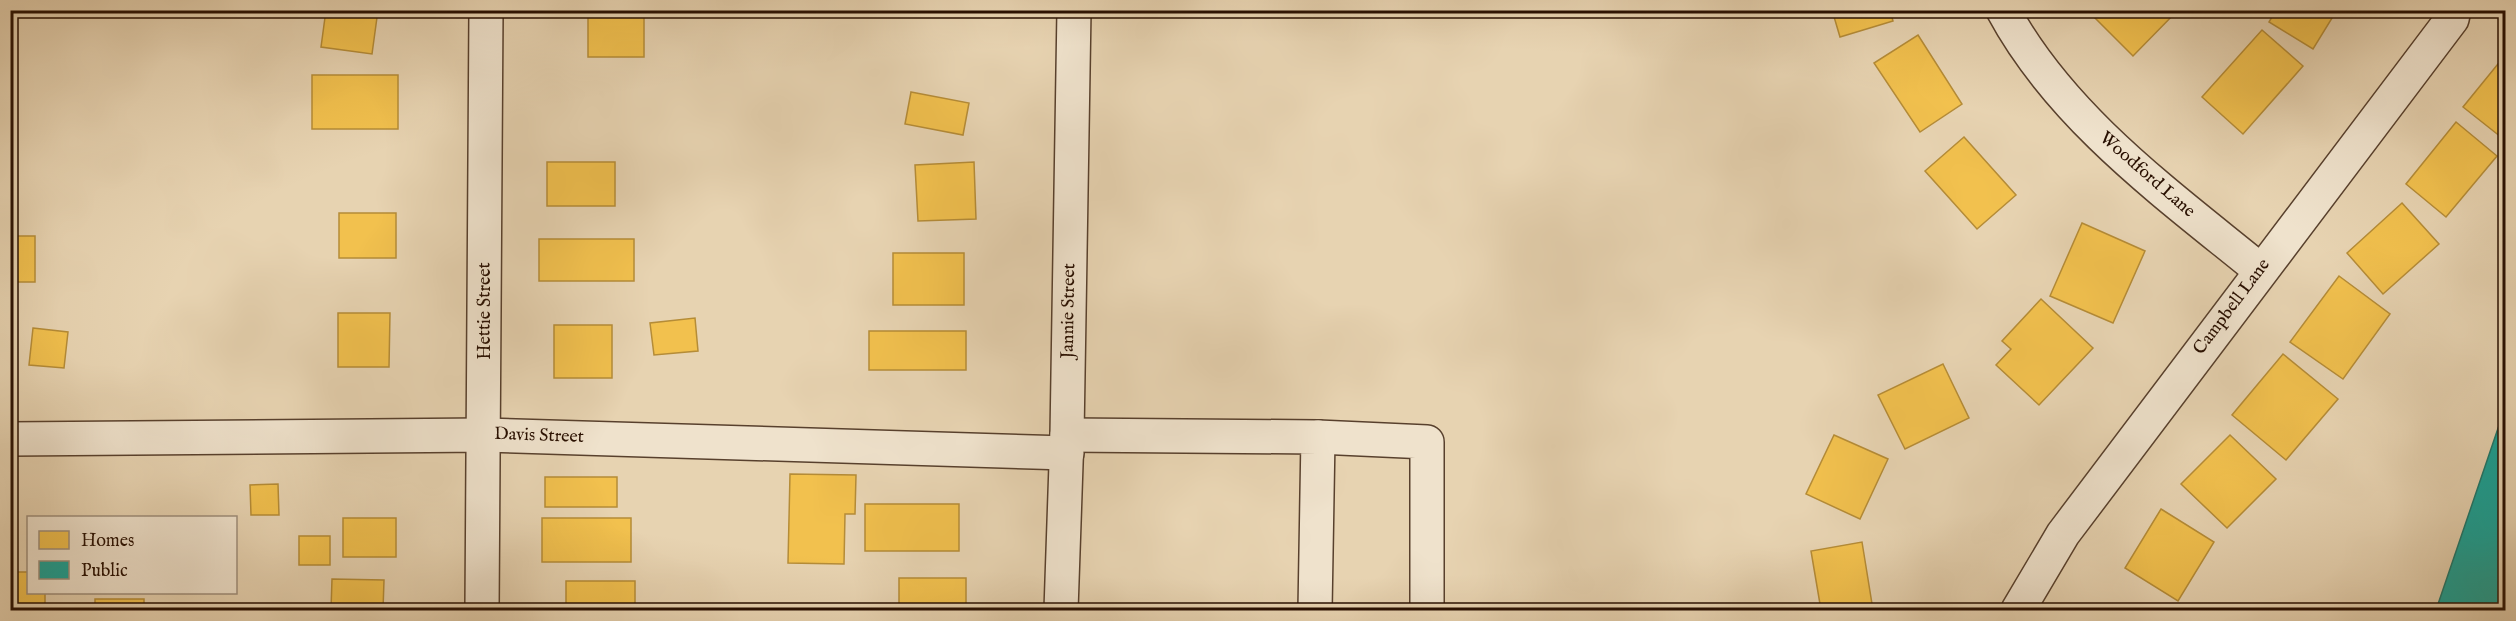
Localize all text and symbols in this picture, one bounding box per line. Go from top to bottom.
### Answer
street label: Woodford Lane [2094,127,2200,223]
street label: Campbell Lane [2188,254,2276,360]
street label: Hettie Street [474,262,497,360]
street label: Jannie Street [1057,263,1081,361]
street label: Davis Street [494,423,584,449]
legend [27,516,237,594]
text: Homes [81,530,134,553]
text: Public [81,560,128,583]

